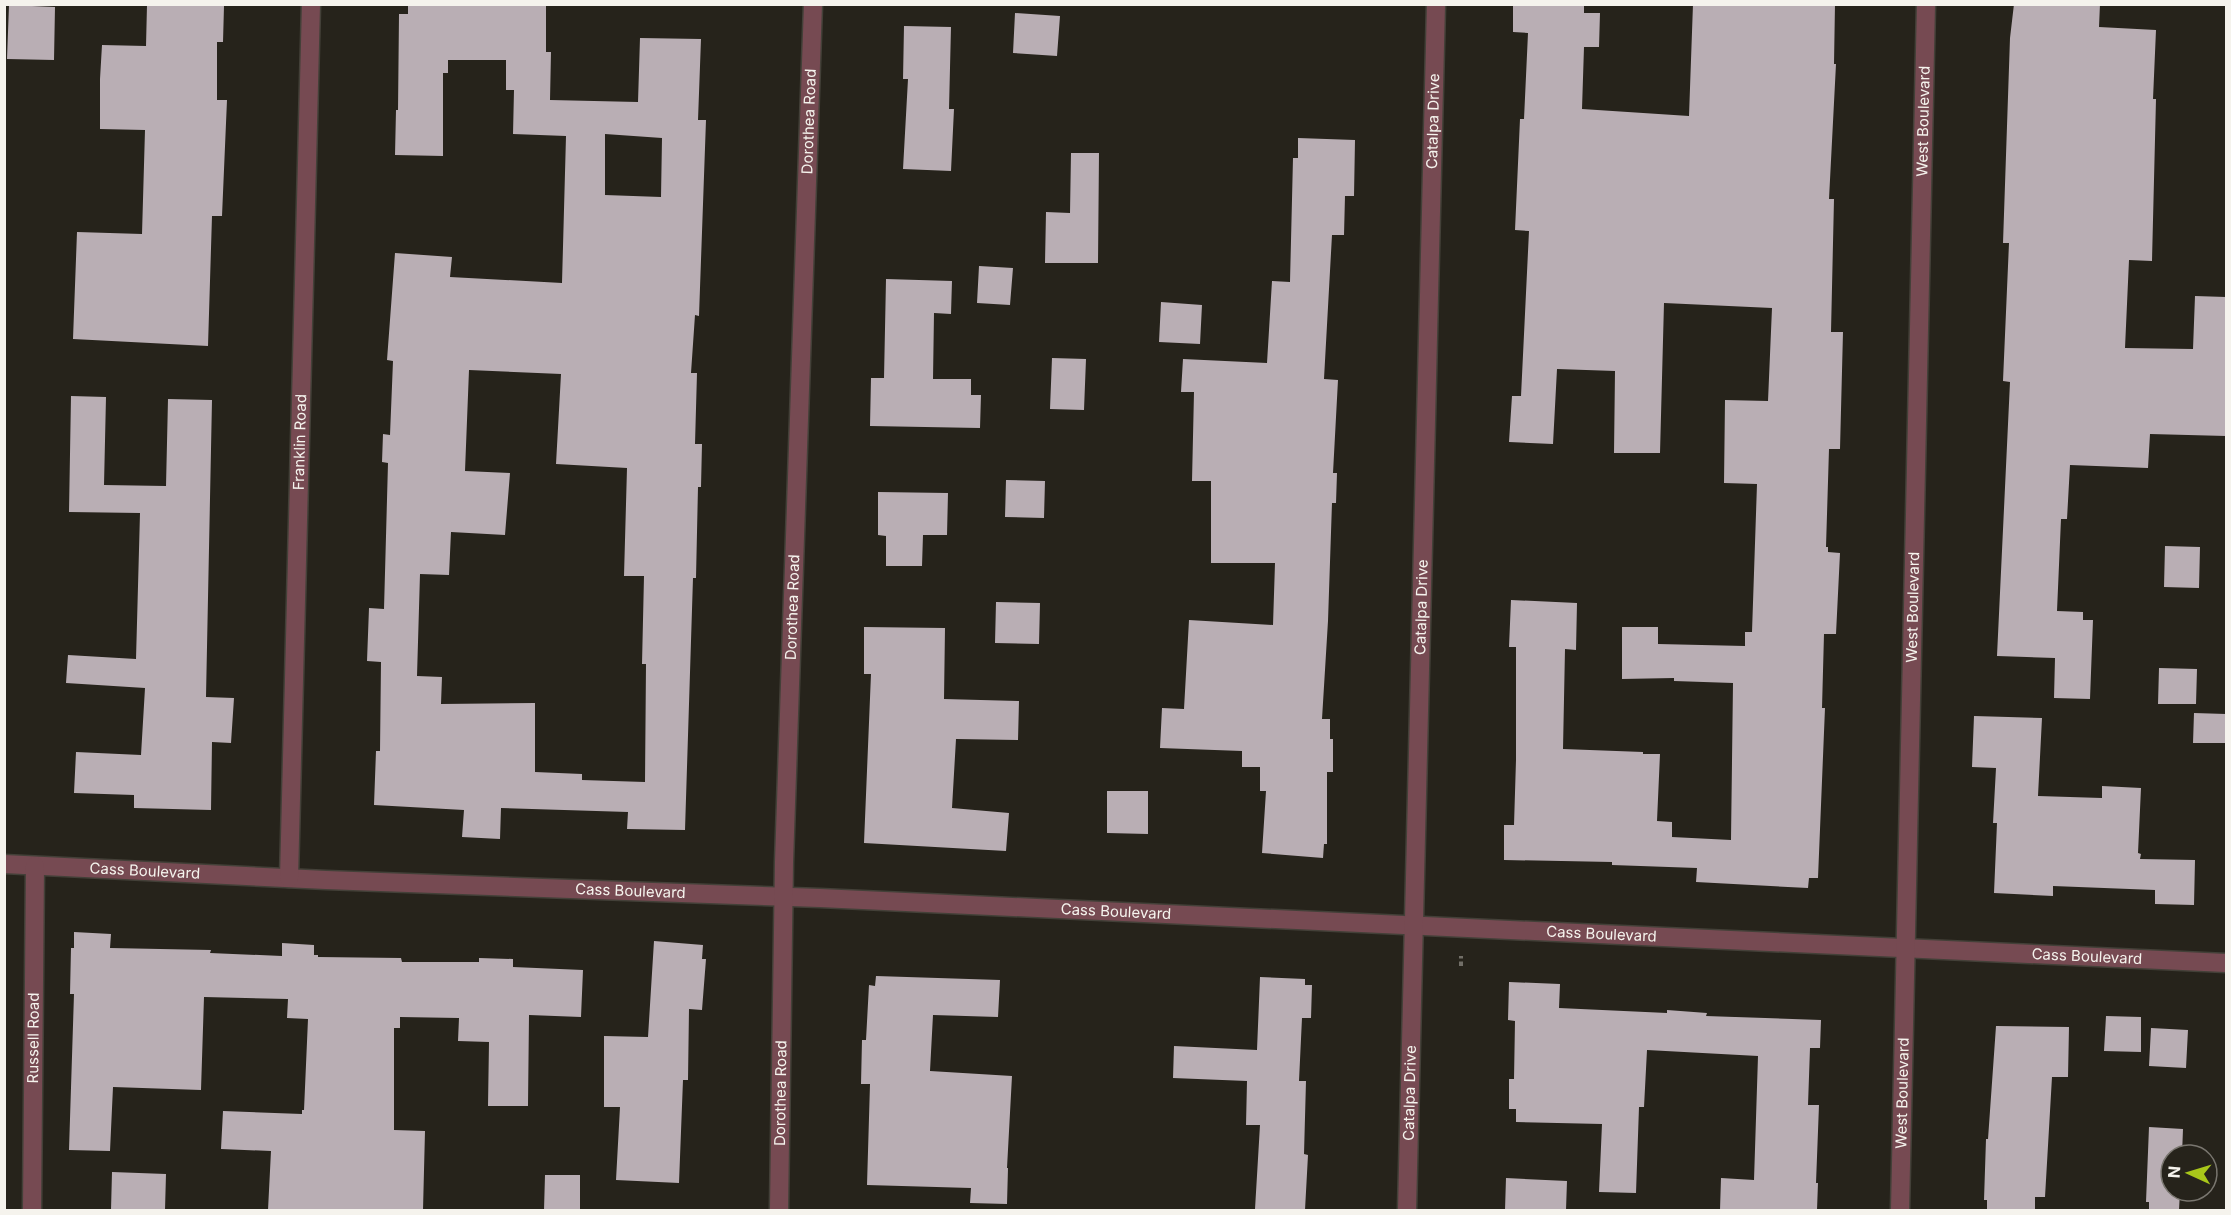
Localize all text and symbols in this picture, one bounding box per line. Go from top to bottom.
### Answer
street label: West Boulevard [1912,66,1934,177]
street label: Dorothea Road [797,68,820,175]
street label: Catalpa Drive [1422,73,1443,169]
street label: Franklin Road [289,394,310,490]
street label: West Boulevard [1902,551,1923,663]
street label: Dorothea Road [781,554,803,660]
street label: Catalpa Drive [1410,559,1432,655]
street label: Cass Boulevard [89,858,201,883]
street label: Cass Boulevard [575,879,686,902]
street label: Cass Boulevard [1060,899,1172,923]
street label: Cass Boulevard [1546,922,1657,946]
street label: Cass Boulevard [2031,944,2143,968]
street label: Russell Road [23,993,43,1083]
street label: West Boulevard [1891,1037,1913,1149]
street label: Dorothea Road [770,1040,790,1146]
street label: Catalpa Drive [1399,1045,1420,1141]
north arrow [2159,1143,2219,1203]
text: N [2164,1165,2184,1179]

